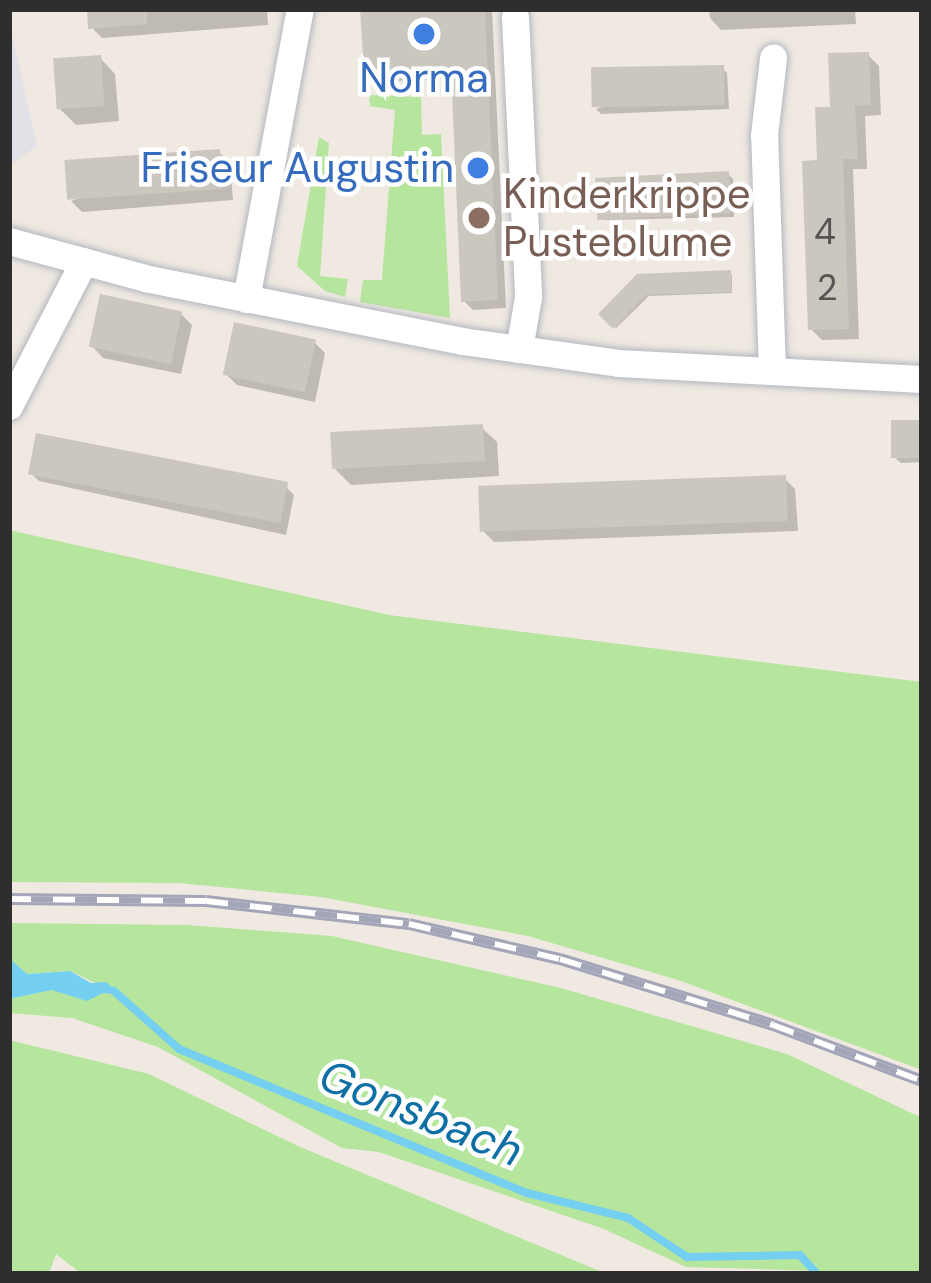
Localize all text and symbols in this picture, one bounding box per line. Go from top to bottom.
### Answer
marker: Norma [411,21,437,47]
place label: Norma [359,53,489,103]
place label: Friseur Augustin [140,143,454,193]
marker: Friseur Augustin [465,155,491,181]
place label: Kinderkrippe Pusteblume [503,169,751,268]
marker: Kinderkrippe Pusteblume [466,205,492,231]
house number: 4 [814,210,836,254]
house number: 2 [817,266,837,310]
water label: Gonsbach [312,1048,530,1178]

